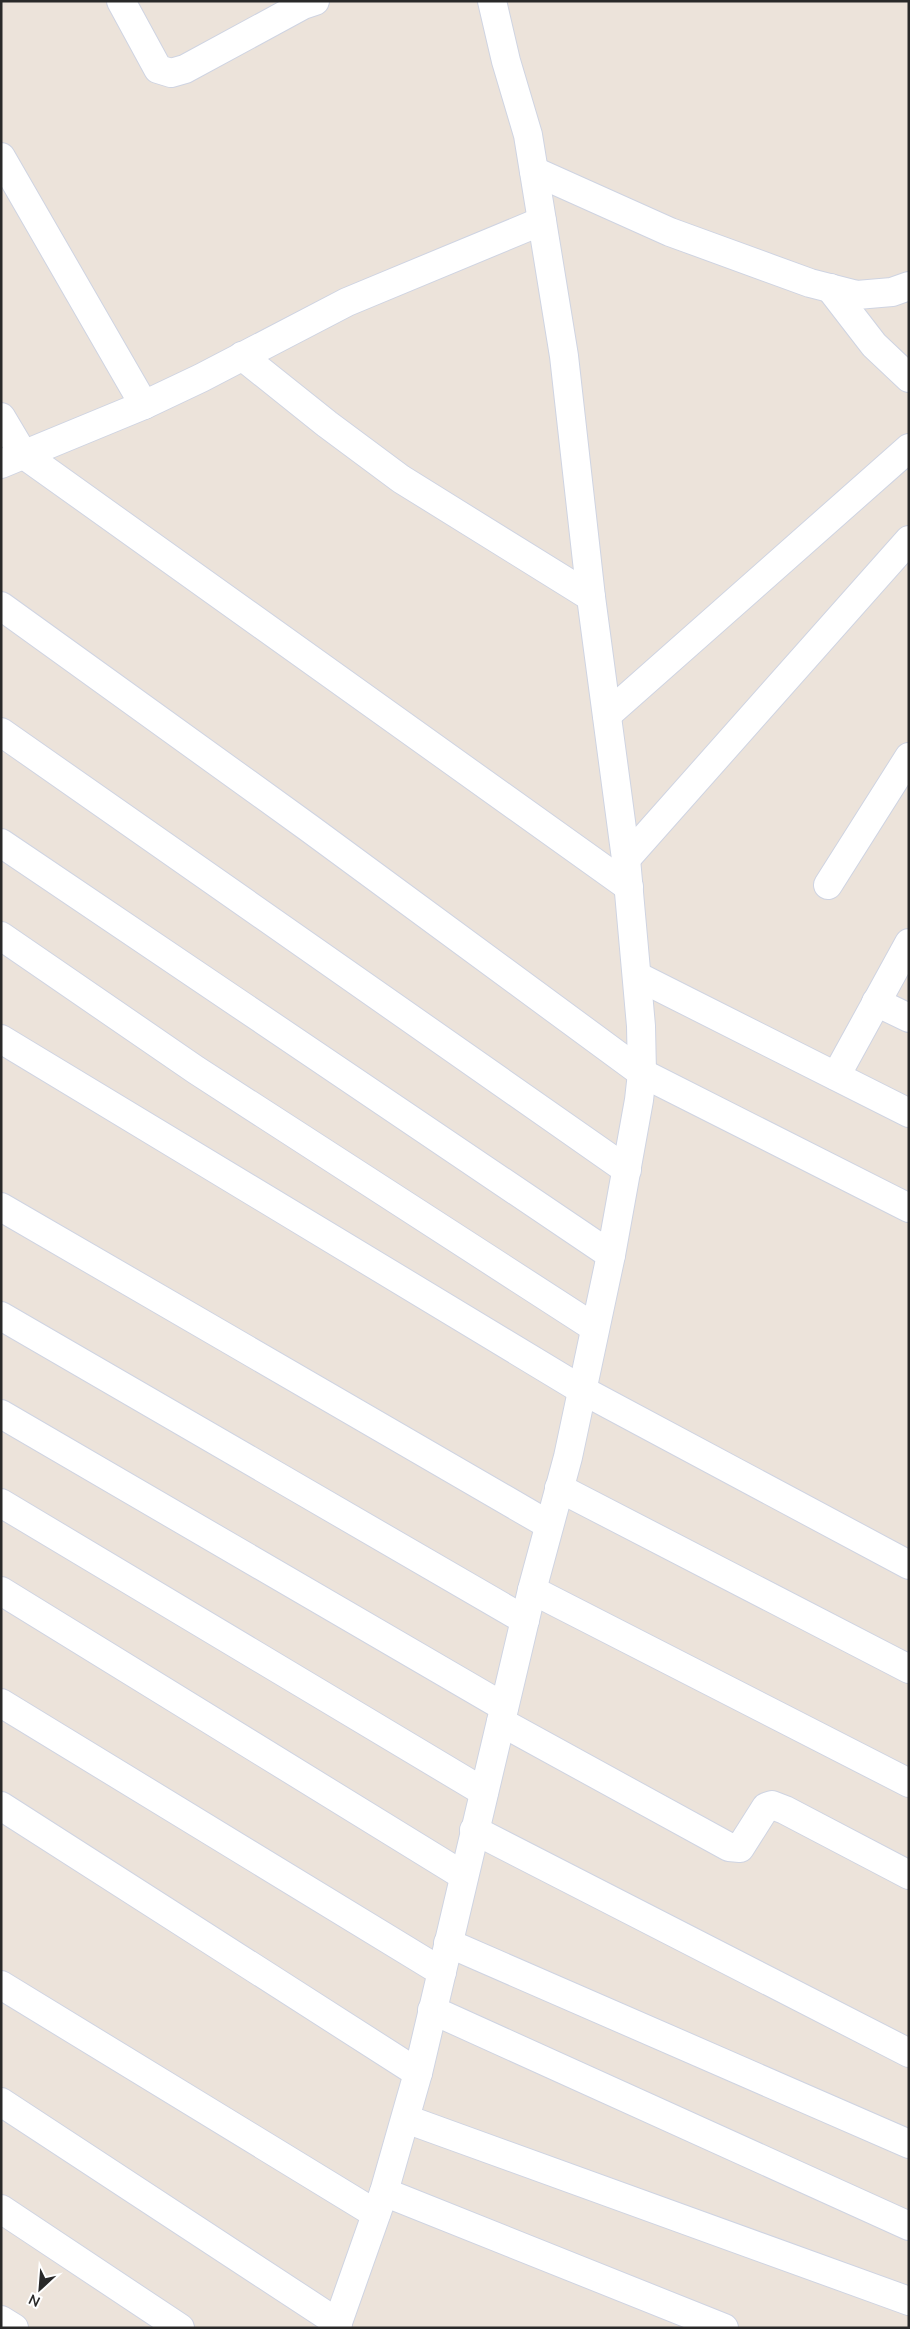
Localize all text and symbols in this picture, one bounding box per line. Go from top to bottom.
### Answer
north arrow [15,2264,65,2314]
text: N [26,2290,43,2311]

